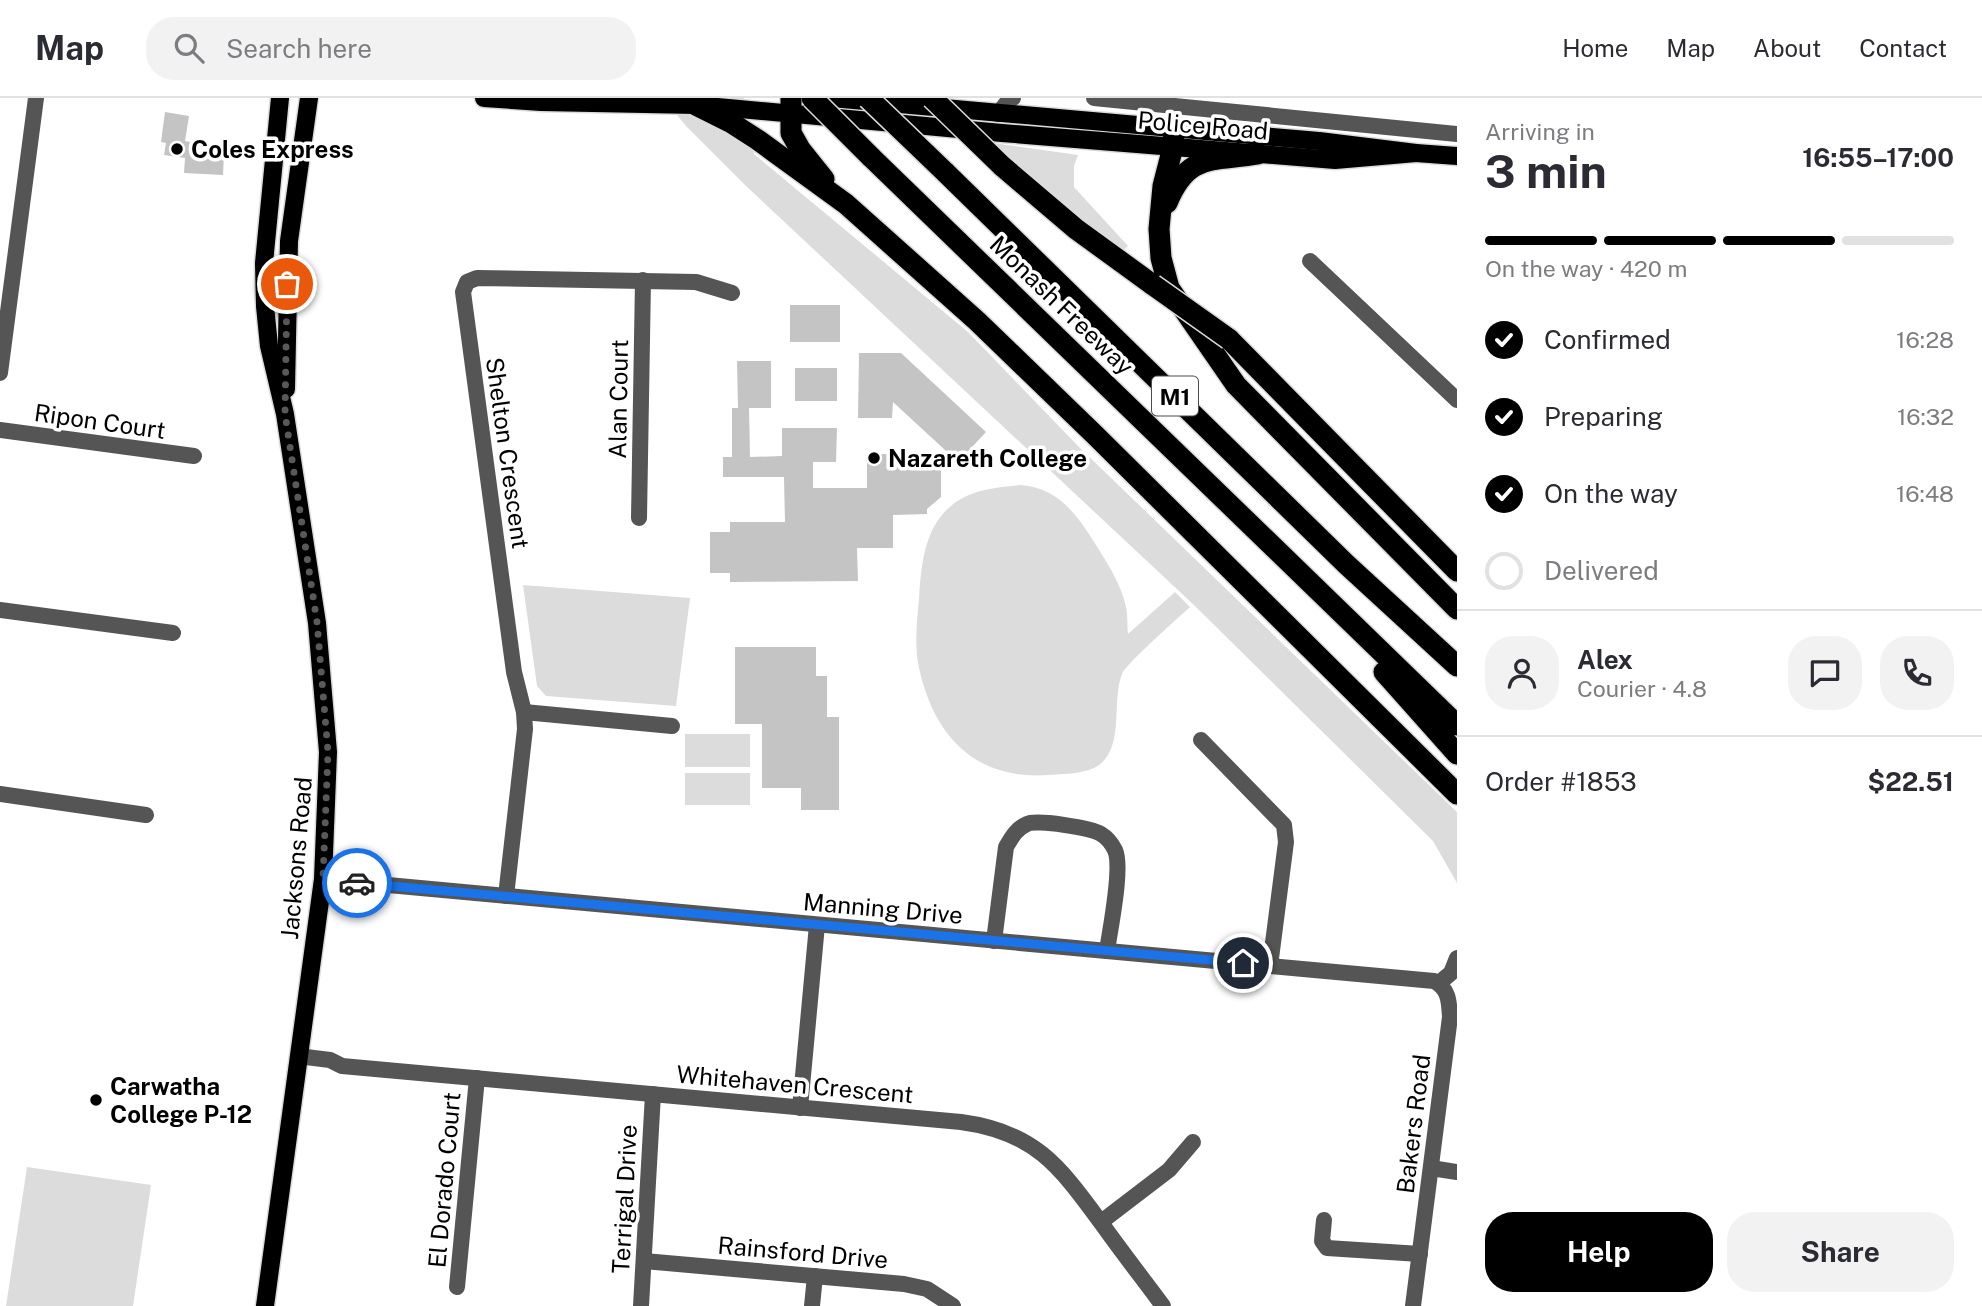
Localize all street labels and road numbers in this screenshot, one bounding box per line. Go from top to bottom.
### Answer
street label: Police Road [1137,105,1269,145]
street label: Monash Freeway [985,230,1139,380]
street label: Alan Court [603,339,633,459]
street label: Shelton Crescent [481,356,535,550]
road number: M1 [1152,376,1198,416]
street label: Ripon Court [33,398,167,444]
street label: Jacksons Road [275,776,317,940]
street label: Manning Drive [802,887,964,929]
street label: Bakers Road [1391,1053,1435,1195]
street label: Whitehaven Crescent [675,1060,915,1108]
street label: El Dorado Court [422,1091,466,1269]
street label: Terrigal Drive [606,1124,642,1274]
street label: Rainsford Drive [717,1231,889,1273]

